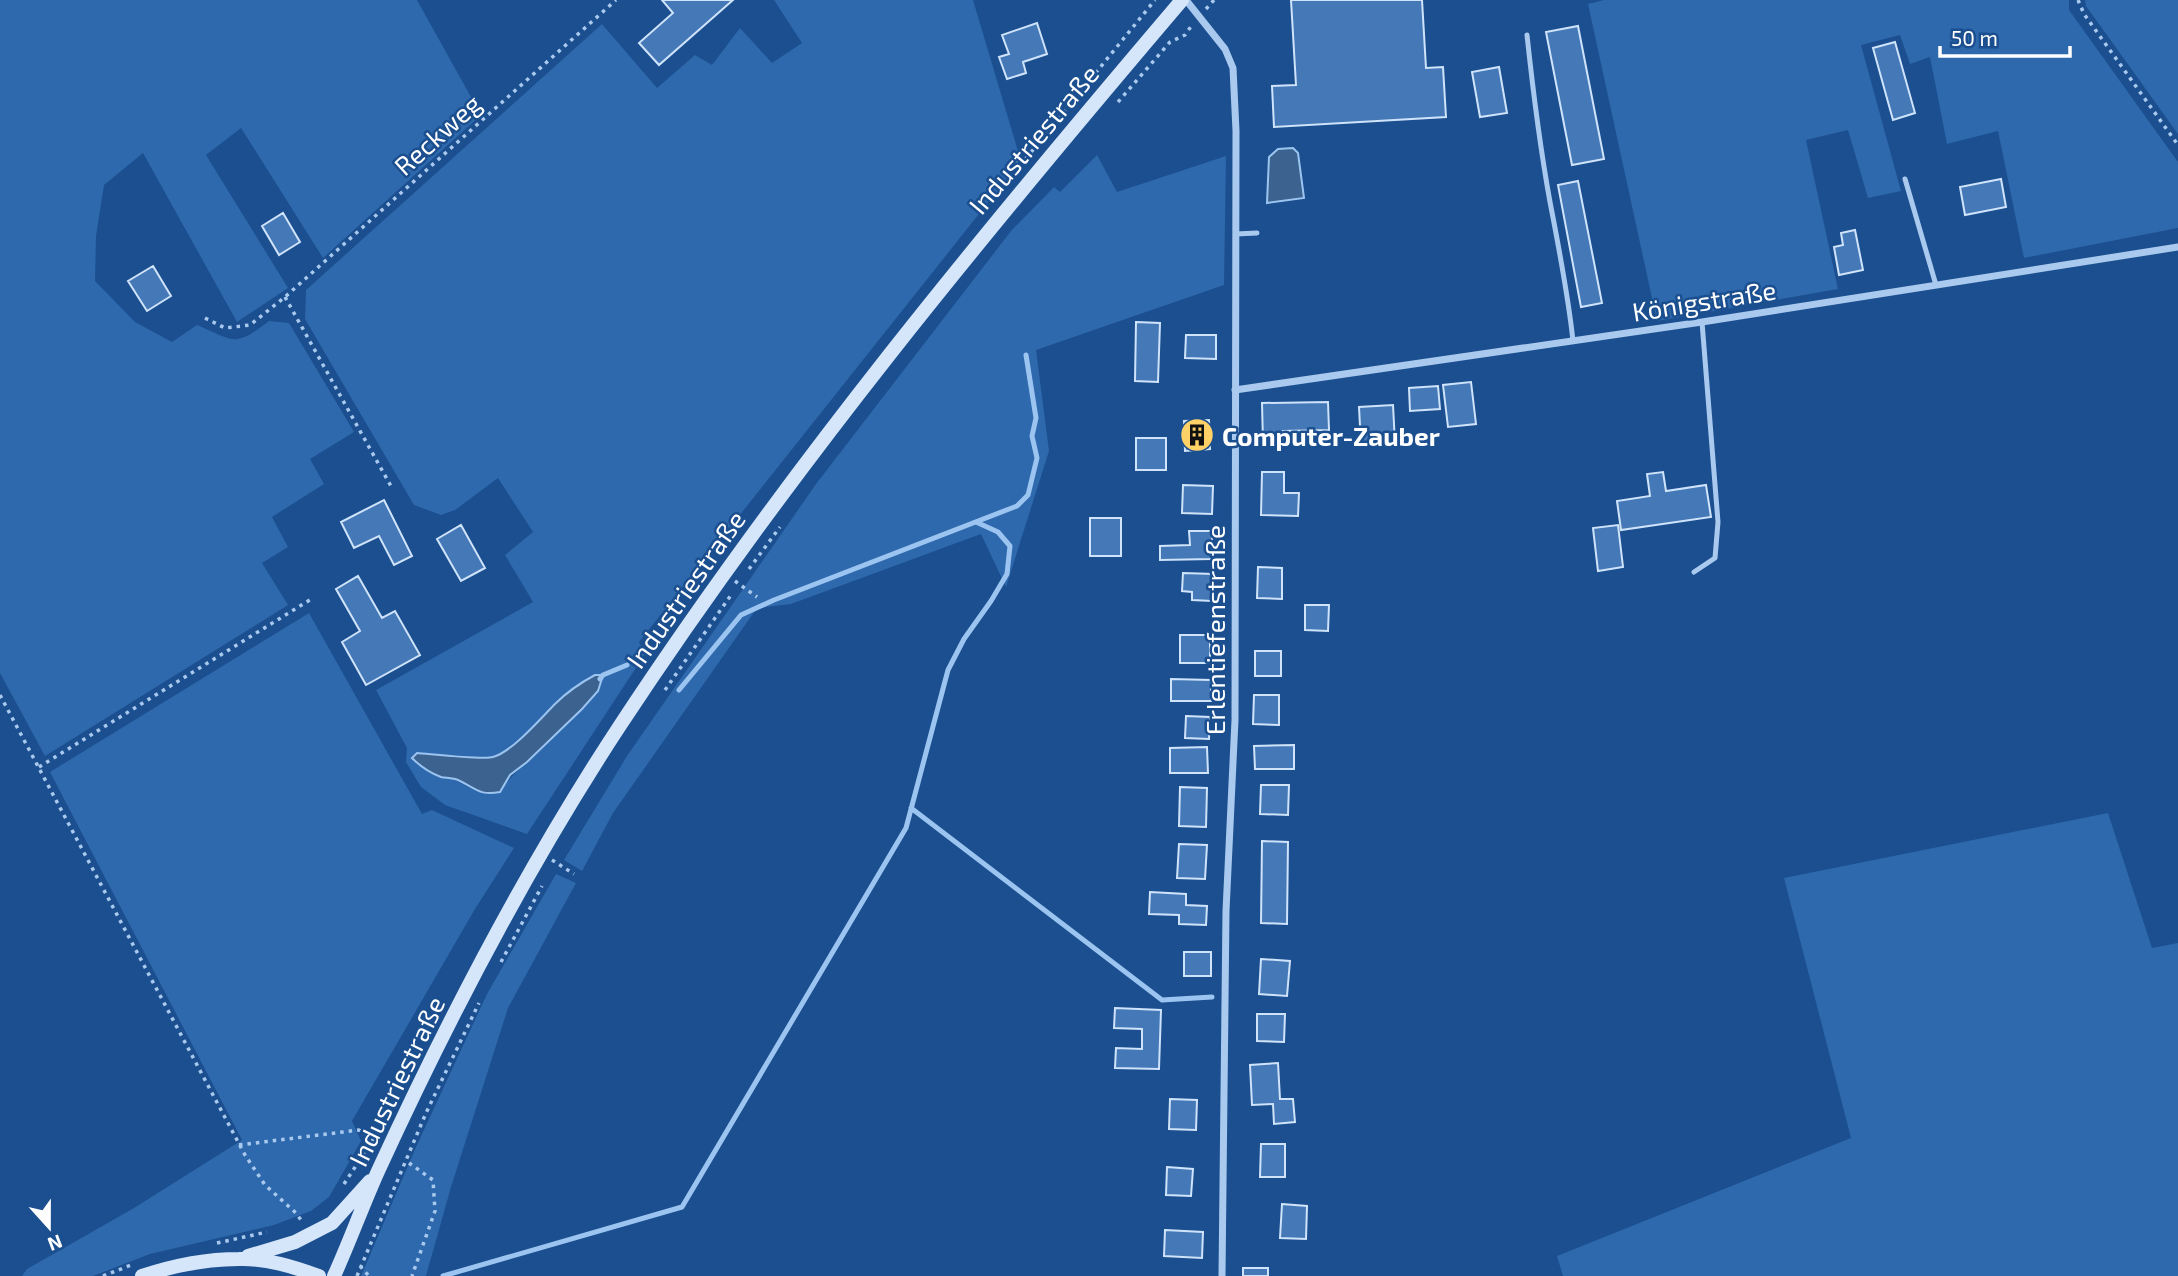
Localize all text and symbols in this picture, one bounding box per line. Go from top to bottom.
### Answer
scale bar [1940,14,2070,58]
text: 50 m [1951,25,1998,50]
street label: Industriestraße [962,58,1104,220]
street label: Reckweg [387,87,487,181]
street label: Königstraße [1630,273,1778,327]
building icon: Computer-Zauber [1178,416,1216,454]
place label: Computer-Zauber [1222,420,1440,451]
street label: Industriestraße [619,504,751,674]
street label: Erlentiefenstraße [1199,525,1230,735]
street label: Industriestraße [342,991,450,1171]
north arrow [14,1192,84,1262]
text: N [45,1230,66,1257]

